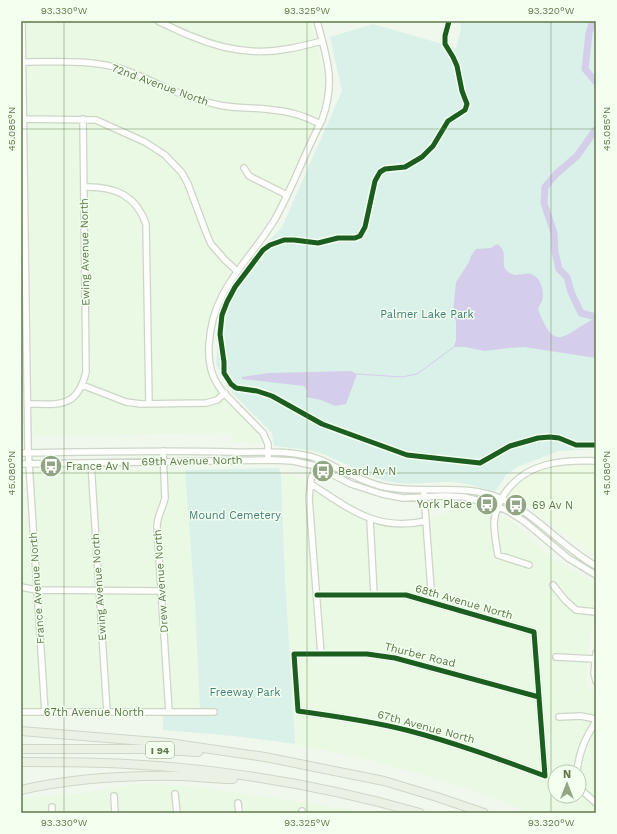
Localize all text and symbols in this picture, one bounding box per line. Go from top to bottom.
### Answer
text: 93.330°W [41,5,88,16]
text: 93.325°W [284,5,330,16]
text: 93.320°W [528,5,575,16]
street label: 72nd Avenue North [110,61,210,109]
text: 45.085°N [6,107,17,151]
text: 45.085°N [601,107,612,151]
street label: Ewing Avenue North [78,198,92,306]
park label: Palmer Lake Park [380,308,474,321]
text: 45.080°N [6,451,17,495]
text: 45.080°N [601,451,612,495]
bus stop icon: France Av N [38,453,64,479]
street label: 69th Avenue North [141,454,243,468]
bus stop icon: Beard Av N [310,458,336,484]
place label: France Av N [66,460,130,473]
place label: Beard Av N [338,465,396,478]
bus stop icon: York Place [474,491,500,517]
bus stop icon: 69 Av N [503,492,529,518]
place label: York Place [417,498,472,511]
place label: 69 Av N [532,499,573,512]
park label: Mound Cemetery [189,509,281,522]
street label: Drew Avenue North [151,529,171,633]
street label: France Avenue North [27,532,47,644]
street label: Ewing Avenue North [89,533,109,641]
street label: 68th Avenue North [414,582,514,622]
street label: Thurber Road [383,640,457,670]
park label: Freeway Park [210,686,280,699]
street label: 67th Avenue North [44,706,144,719]
street label: 67th Avenue North [376,708,476,746]
road number: I 94 [146,742,174,758]
north arrow [547,764,587,804]
text: N [563,768,571,781]
text: 93.330°W [41,817,88,828]
text: 93.325°W [284,817,330,828]
text: 93.320°W [528,817,575,828]

